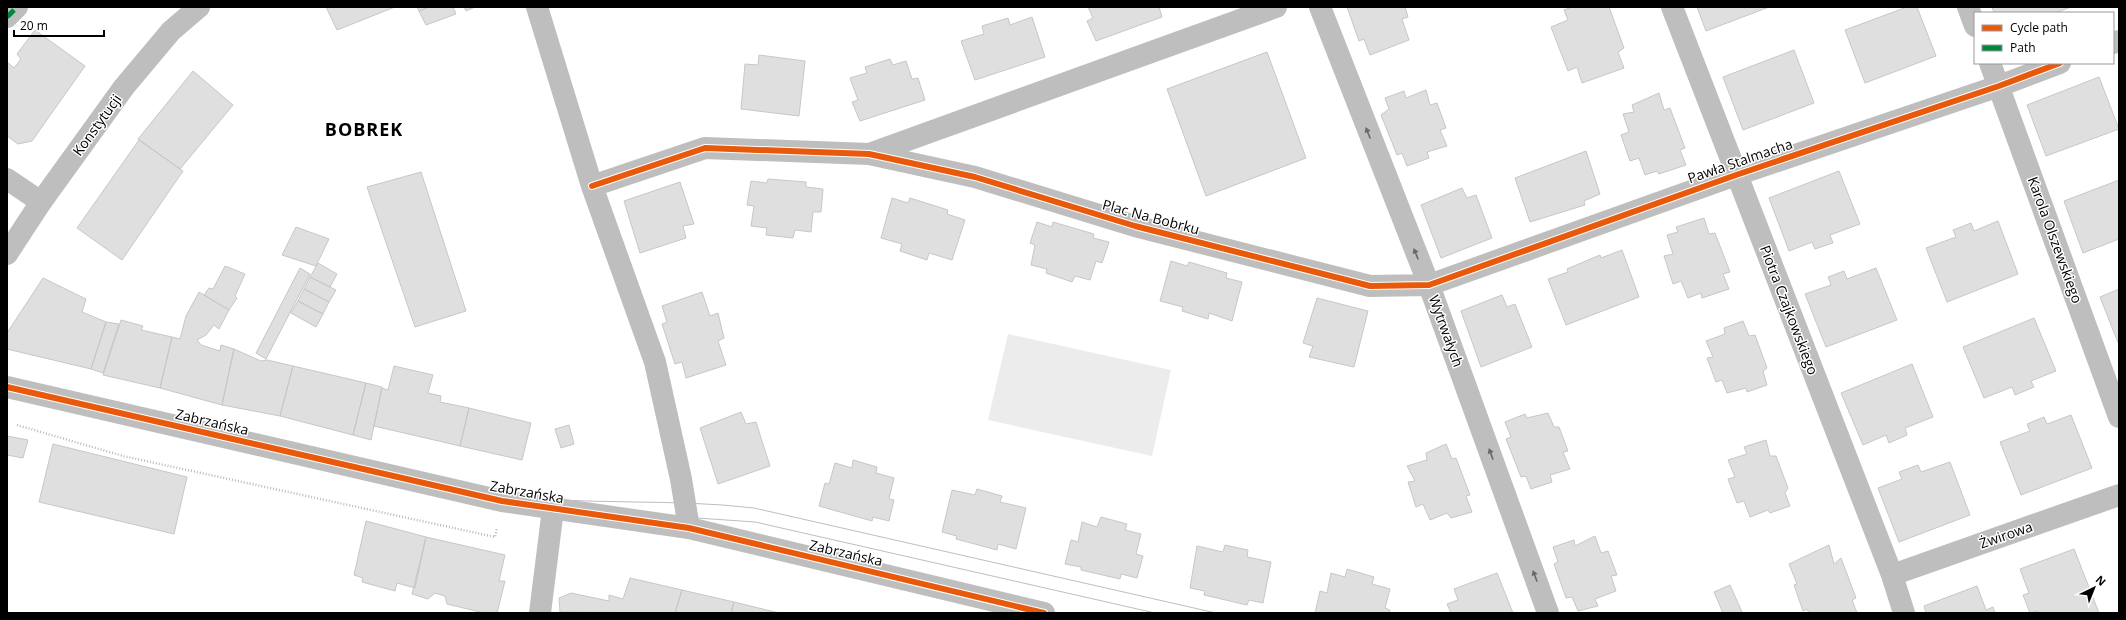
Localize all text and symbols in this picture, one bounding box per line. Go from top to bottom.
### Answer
scale bar [14,12,104,38]
legend [1974,12,2114,64]
text: 20 m [20,17,48,34]
text: Cycle path [2010,19,2068,36]
text: Path [2010,39,2036,56]
street label: Konstytucji [68,90,125,159]
district label: BOBREK [325,117,403,141]
one-way arrow [1365,126,1371,138]
street label: Pawła Stalmacha [1685,134,1795,187]
street label: Karola Olszewskiego [2024,174,2087,306]
street label: Plac Na Bobrku [1101,194,1202,239]
street label: Piotra Czajkowskiego [1756,242,1823,377]
one-way arrow [1413,247,1419,259]
street label: Wytrwałych [1425,292,1468,369]
street label: Zabrzańska [174,404,251,439]
one-way arrow [1487,448,1493,460]
street label: Zabrzańska [489,476,566,507]
street label: Żwirowa [1977,517,2035,552]
street label: Zabrzańska [808,535,885,570]
north arrow [2074,568,2114,608]
one-way arrow [1532,570,1538,582]
text: N [2093,572,2110,589]

